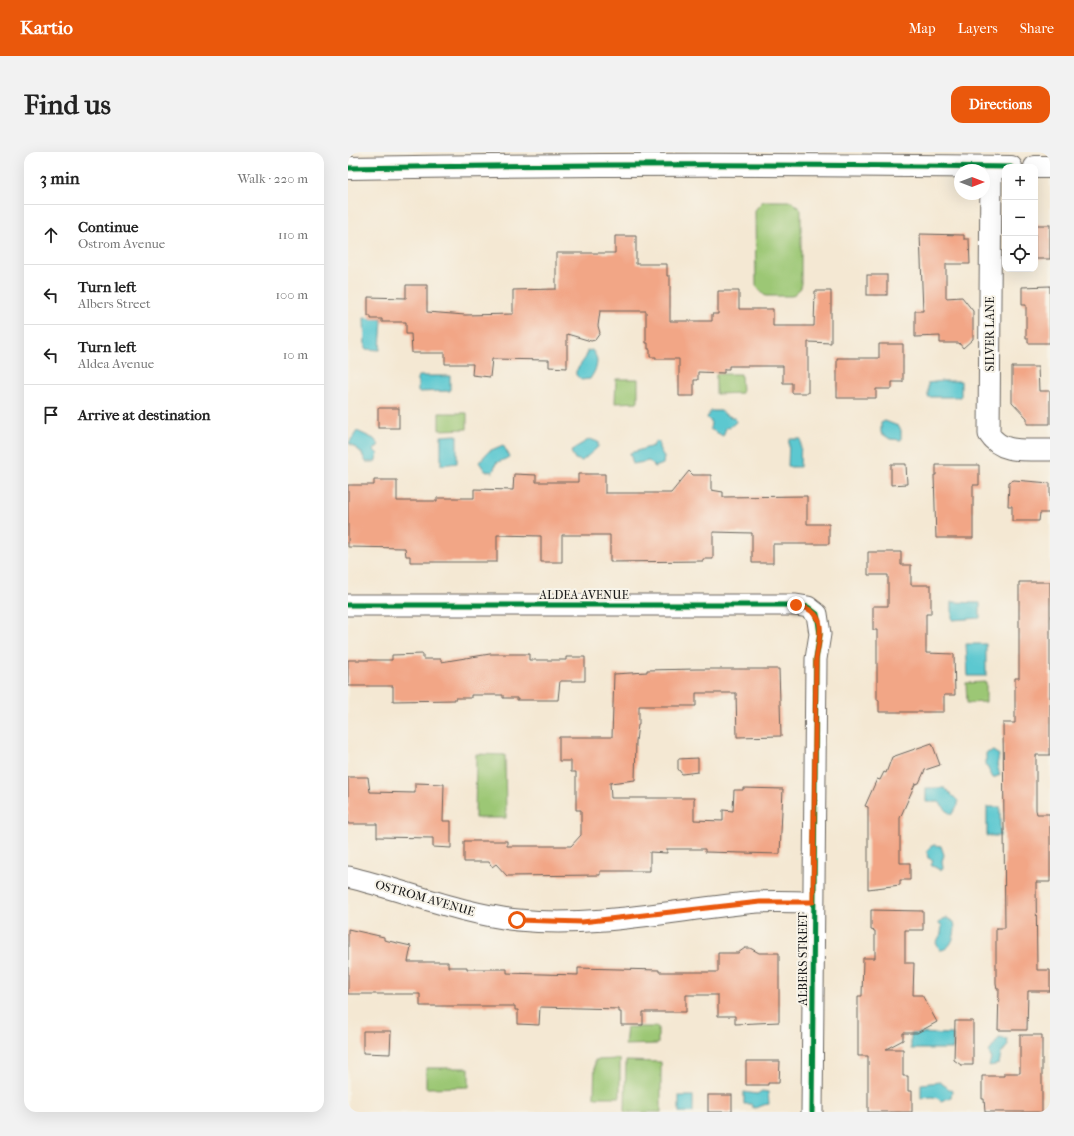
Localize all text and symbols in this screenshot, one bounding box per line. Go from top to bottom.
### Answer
text: Kartio [20,17,73,39]
text: Map [909,20,936,37]
text: Layers [958,20,998,37]
text: Share [1020,20,1054,37]
button: Directions [951,86,1050,123]
text: Find us [24,88,111,121]
north arrow [954,164,990,200]
map controls [1002,164,1038,272]
button: + [1002,164,1038,200]
text: 3 min [40,168,80,188]
text: Walk · 220 m [237,171,308,186]
button: − [1002,200,1038,236]
text: Continue [78,218,138,236]
icon: ahead [40,224,62,246]
text: 110 m [278,227,308,242]
text: Ostrom Avenue [78,236,165,251]
button: locate [1002,236,1038,272]
text: Turn left [78,278,136,296]
icon: left [40,284,62,306]
text: 100 m [275,287,308,302]
text: Albers Street [78,296,151,311]
street label: SILVER LANE [983,296,997,372]
text: Turn left [78,338,136,356]
icon: left [40,344,62,366]
text: 10 m [283,347,308,362]
text: Aldea Avenue [78,356,154,371]
icon: arrive [40,404,62,426]
text: Arrive at destination [78,406,210,424]
street label: ALDEA AVENUE [538,588,629,602]
route end [787,596,805,614]
street label: OSTROM AVENUE [374,877,476,919]
route start [508,911,526,929]
street label: ALBERS STREET [796,911,810,1007]

